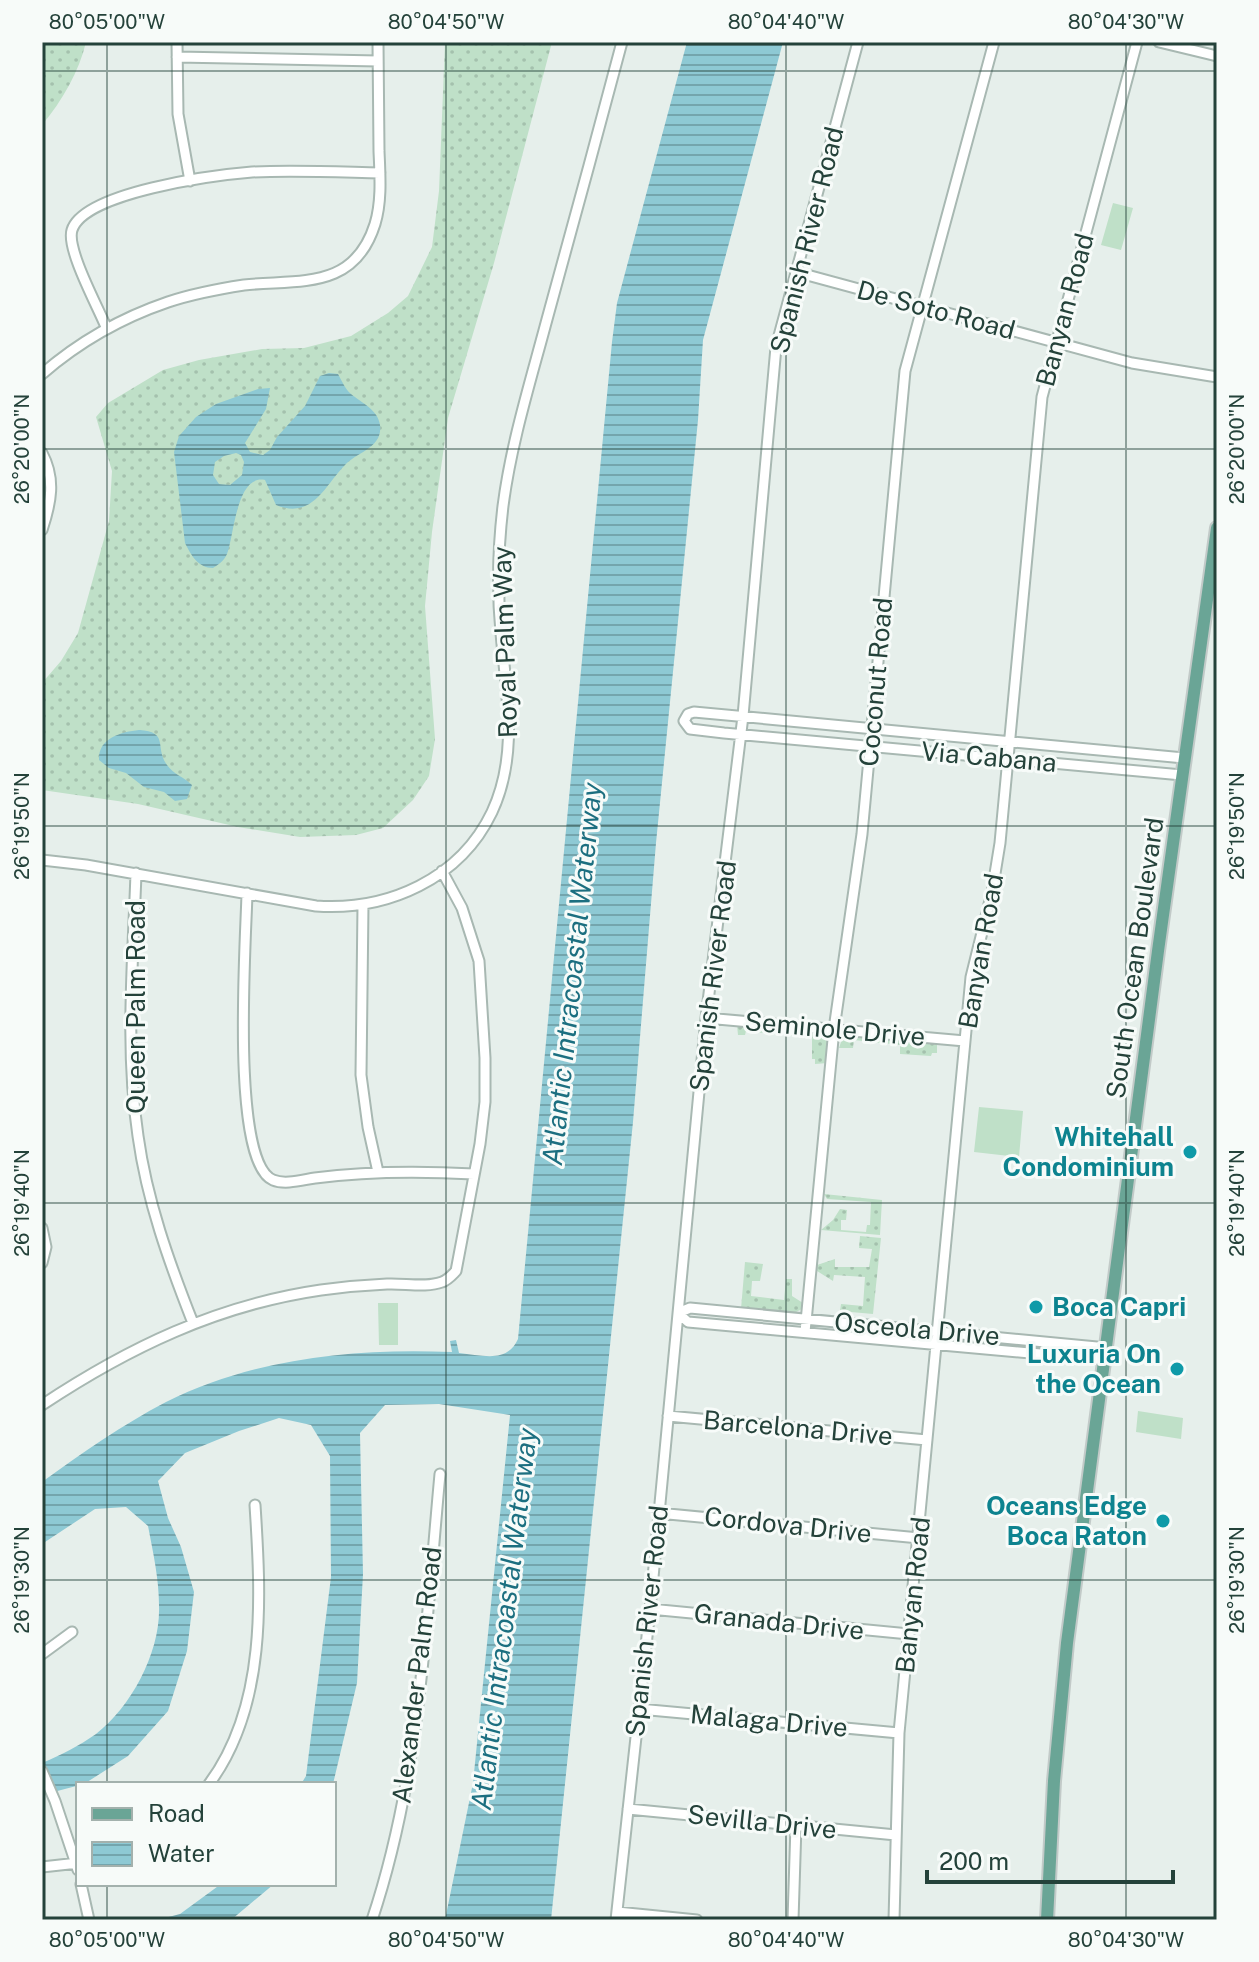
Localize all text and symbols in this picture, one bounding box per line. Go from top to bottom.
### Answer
text: 80°05'00"W [49,10,165,34]
text: 80°04'50"W [388,10,504,34]
text: 80°04'40"W [728,10,844,34]
text: 80°04'30"W [1068,10,1184,34]
street label: Spanish River Road [763,123,850,356]
street label: Banyan Road [1029,230,1100,390]
street label: De Soto Road [854,273,1019,346]
text: 26°20'00"N [10,394,34,504]
text: 26°20'00"N [1225,394,1249,504]
street label: Royal Palm Way [486,545,523,739]
street label: Coconut Road [853,596,898,768]
street label: Via Cabana [920,735,1058,778]
text: 26°19'50"N [10,772,34,880]
text: 26°19'50"N [1225,772,1249,880]
water label: Atlantic Intracoastal Waterway [535,780,608,1167]
street label: South Ocean Boulevard [1099,815,1170,1101]
street label: Spanish River Road [683,859,742,1093]
street label: Banyan Road [952,871,1009,1031]
street label: Queen Palm Road [120,900,151,1114]
street label: Seminole Drive [743,1005,927,1052]
place label: Whitehall Condominium [1003,1121,1174,1182]
marker: Whitehall Condominium [1181,1143,1199,1161]
text: 26°19'40"N [10,1149,34,1257]
text: 26°19'40"N [1225,1149,1249,1257]
place label: Boca Capri [1052,1291,1186,1322]
marker: Boca Capri [1027,1298,1045,1316]
street label: Osceola Drive [833,1306,1001,1351]
place label: Luxuria On the Ocean [1027,1338,1161,1399]
marker: Luxuria On the Ocean [1168,1360,1186,1378]
street label: Barcelona Drive [702,1404,894,1451]
water label: Atlantic Intracoastal Waterway [464,1425,543,1812]
place label: Oceans Edge Boca Raton [986,1490,1147,1551]
street label: Cordova Drive [703,1500,873,1549]
street label: Spanish River Road [619,1504,674,1738]
marker: Oceans Edge Boca Raton [1154,1512,1172,1530]
street label: Banyan Road [889,1515,936,1675]
text: 26°19'30"N [10,1526,34,1634]
text: 26°19'30"N [1225,1526,1249,1634]
street label: Alexander Palm Road [385,1545,448,1805]
street label: Granada Drive [692,1597,866,1646]
street label: Malaga Drive [689,1698,849,1743]
legend [76,1782,336,1886]
street label: Sevilla Drive [686,1798,838,1845]
text: Road [148,1799,205,1827]
scale bar [927,1834,1173,1884]
text: Water [148,1839,215,1867]
text: 200 m [939,1847,1009,1875]
text: 80°05'00"W [49,1928,165,1952]
text: 80°04'50"W [388,1928,504,1952]
text: 80°04'40"W [728,1928,844,1952]
text: 80°04'30"W [1068,1928,1184,1952]

